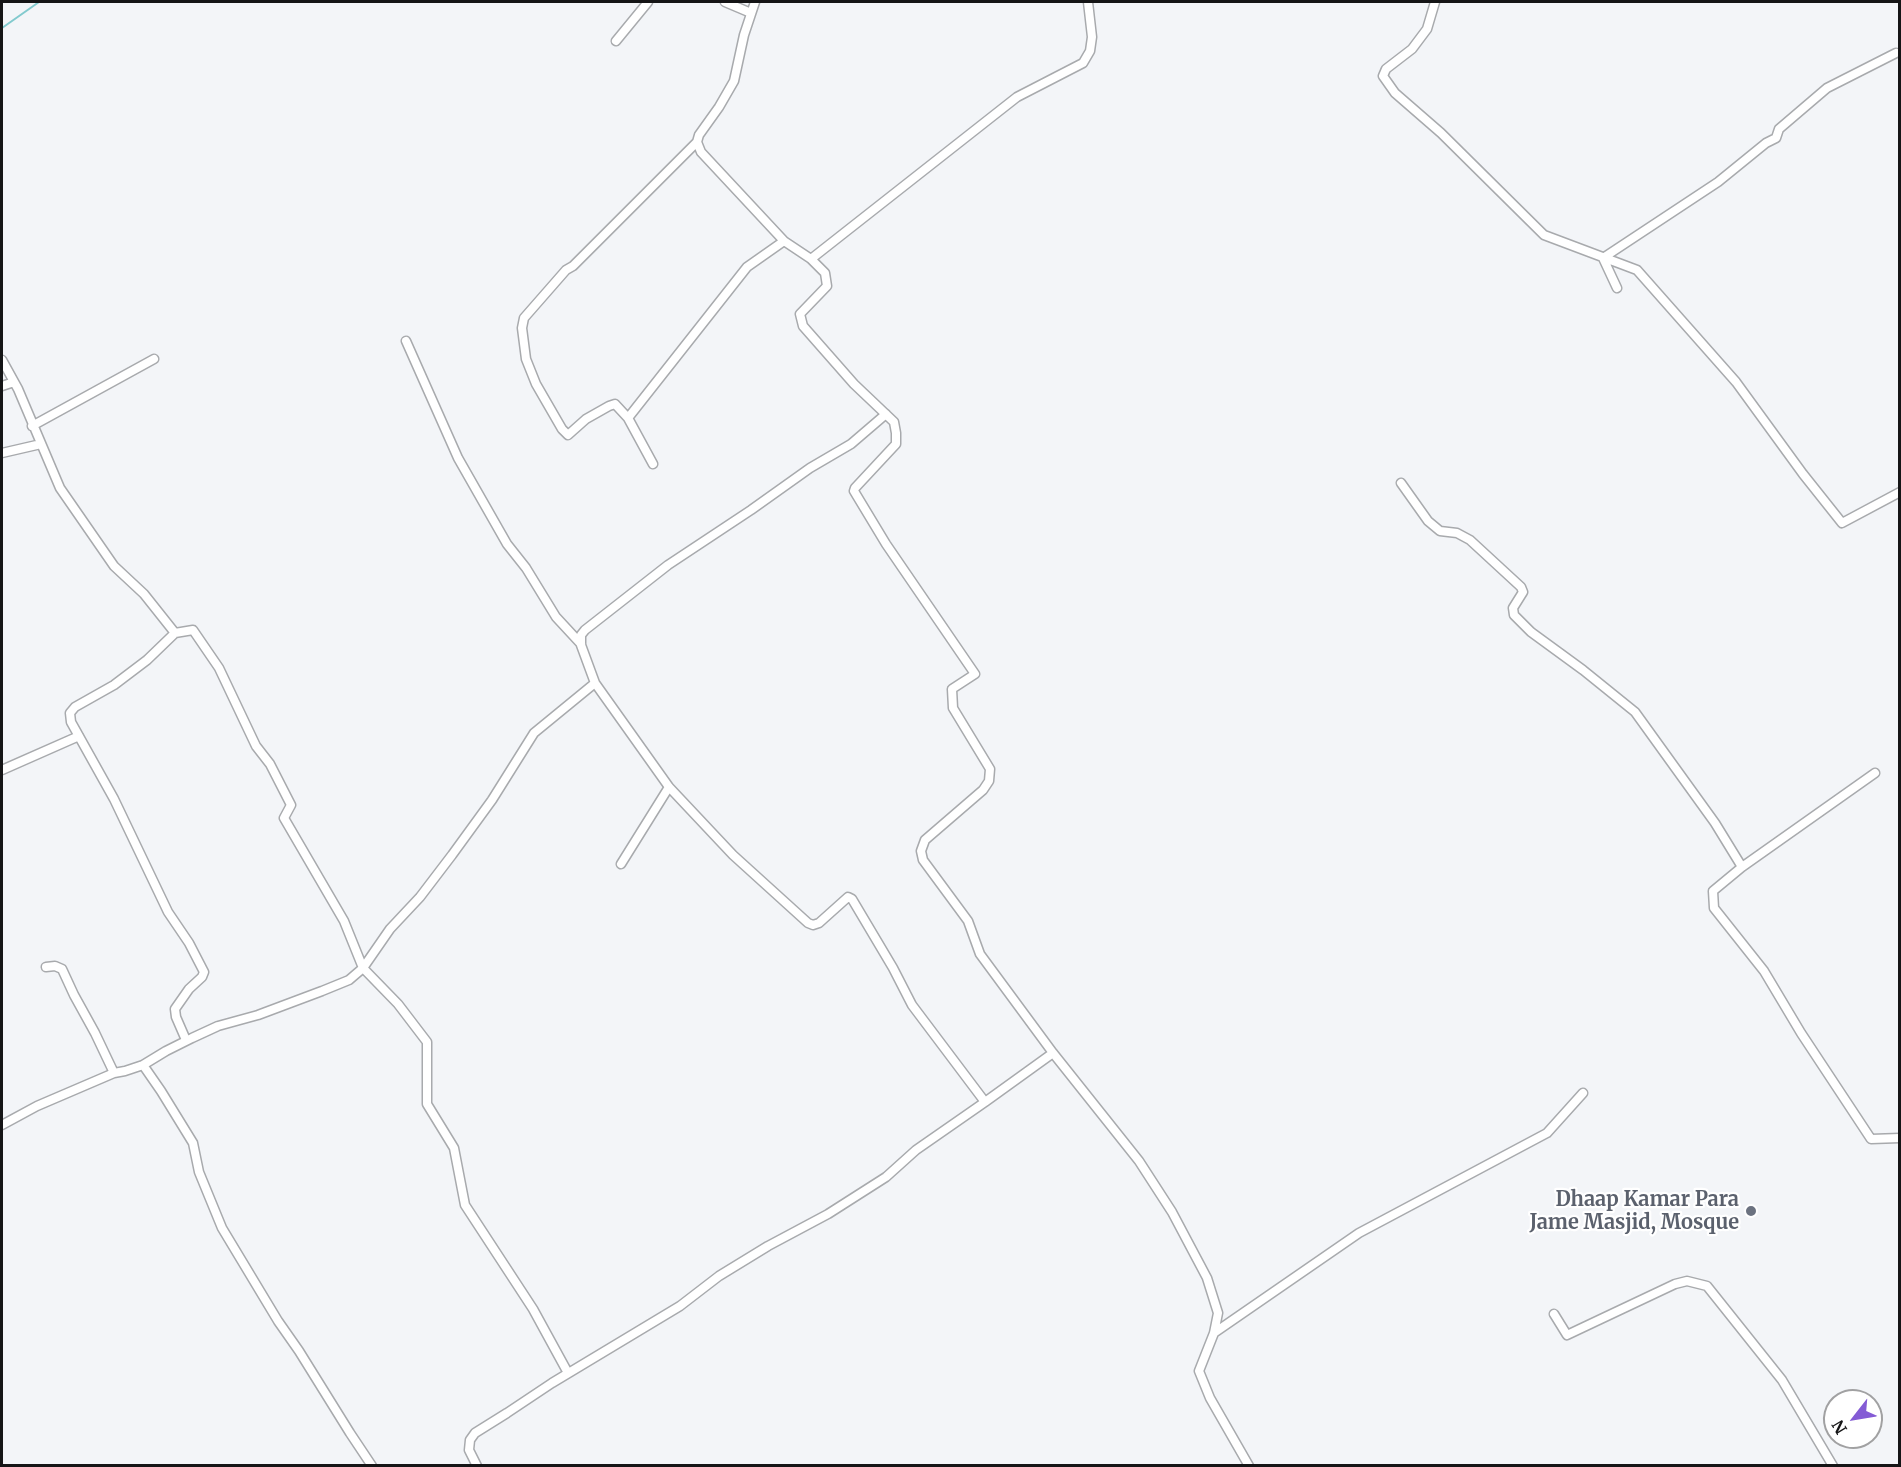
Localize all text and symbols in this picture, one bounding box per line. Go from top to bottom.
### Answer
place label: Dhaap Kamar Para Jame Masjid, Mosque [1529,1188,1739,1235]
marker: Dhaap Kamar Para Jame Masjid, Mosque [1744,1204,1758,1218]
north arrow [1823,1389,1883,1449]
text: N [1827,1417,1851,1438]

